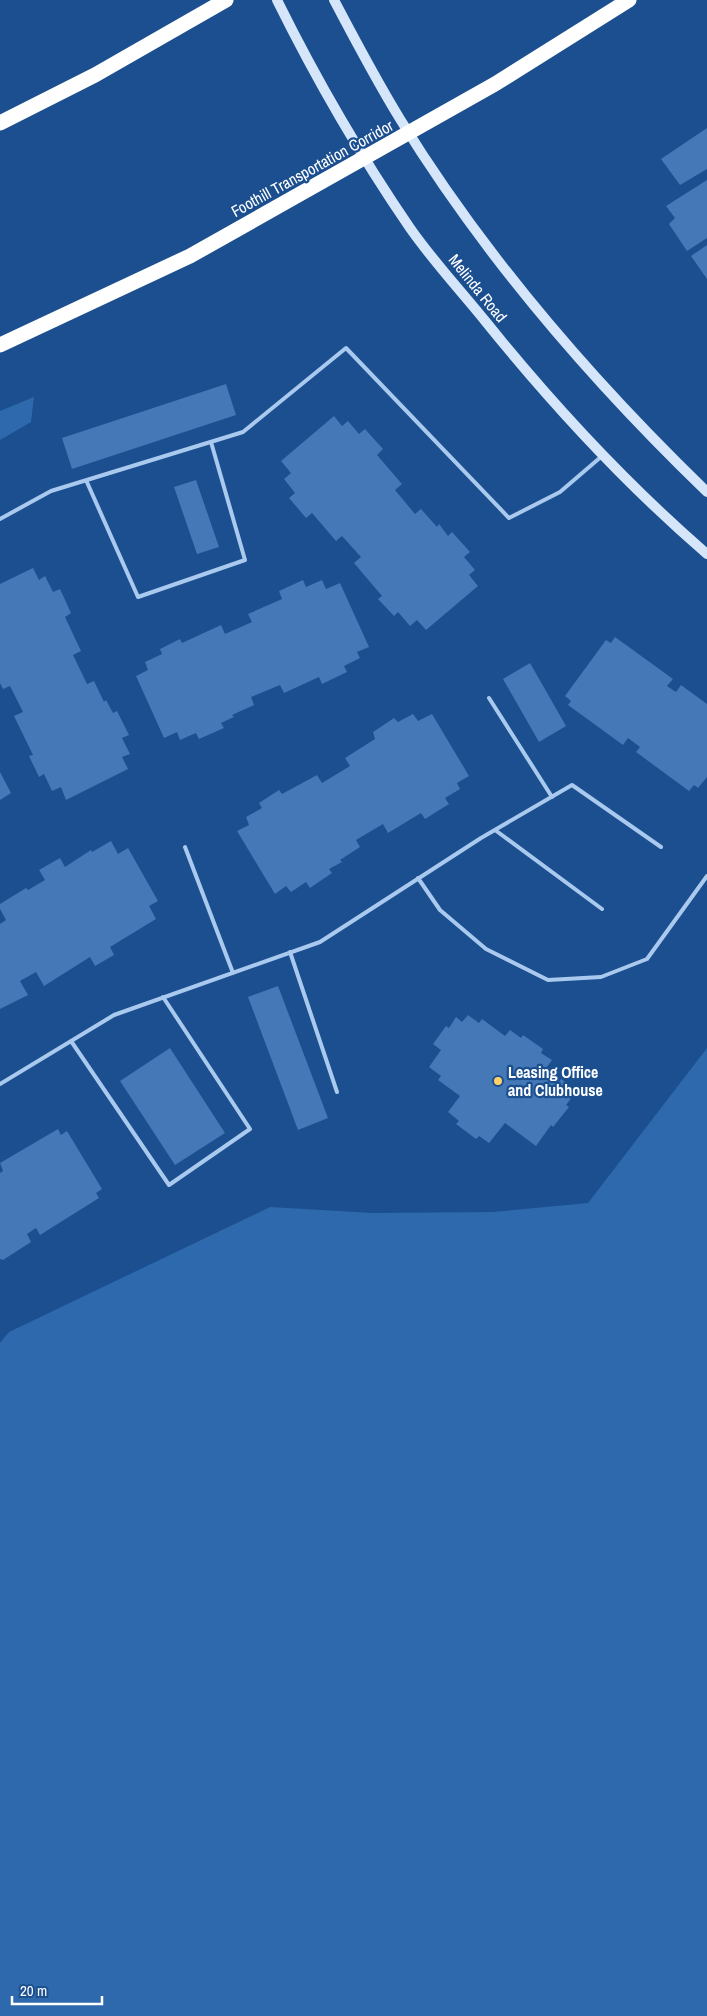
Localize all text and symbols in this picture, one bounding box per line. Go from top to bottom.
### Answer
street label: Foothill Transportation Corridor [227,114,398,222]
street label: Melinda Road [444,249,512,327]
place label: Leasing Office and Clubhouse [508,1061,603,1101]
marker: Leasing Office and Clubhouse [492,1075,504,1087]
scale bar [12,1974,102,2006]
text: 20 m [20,1980,47,2001]

